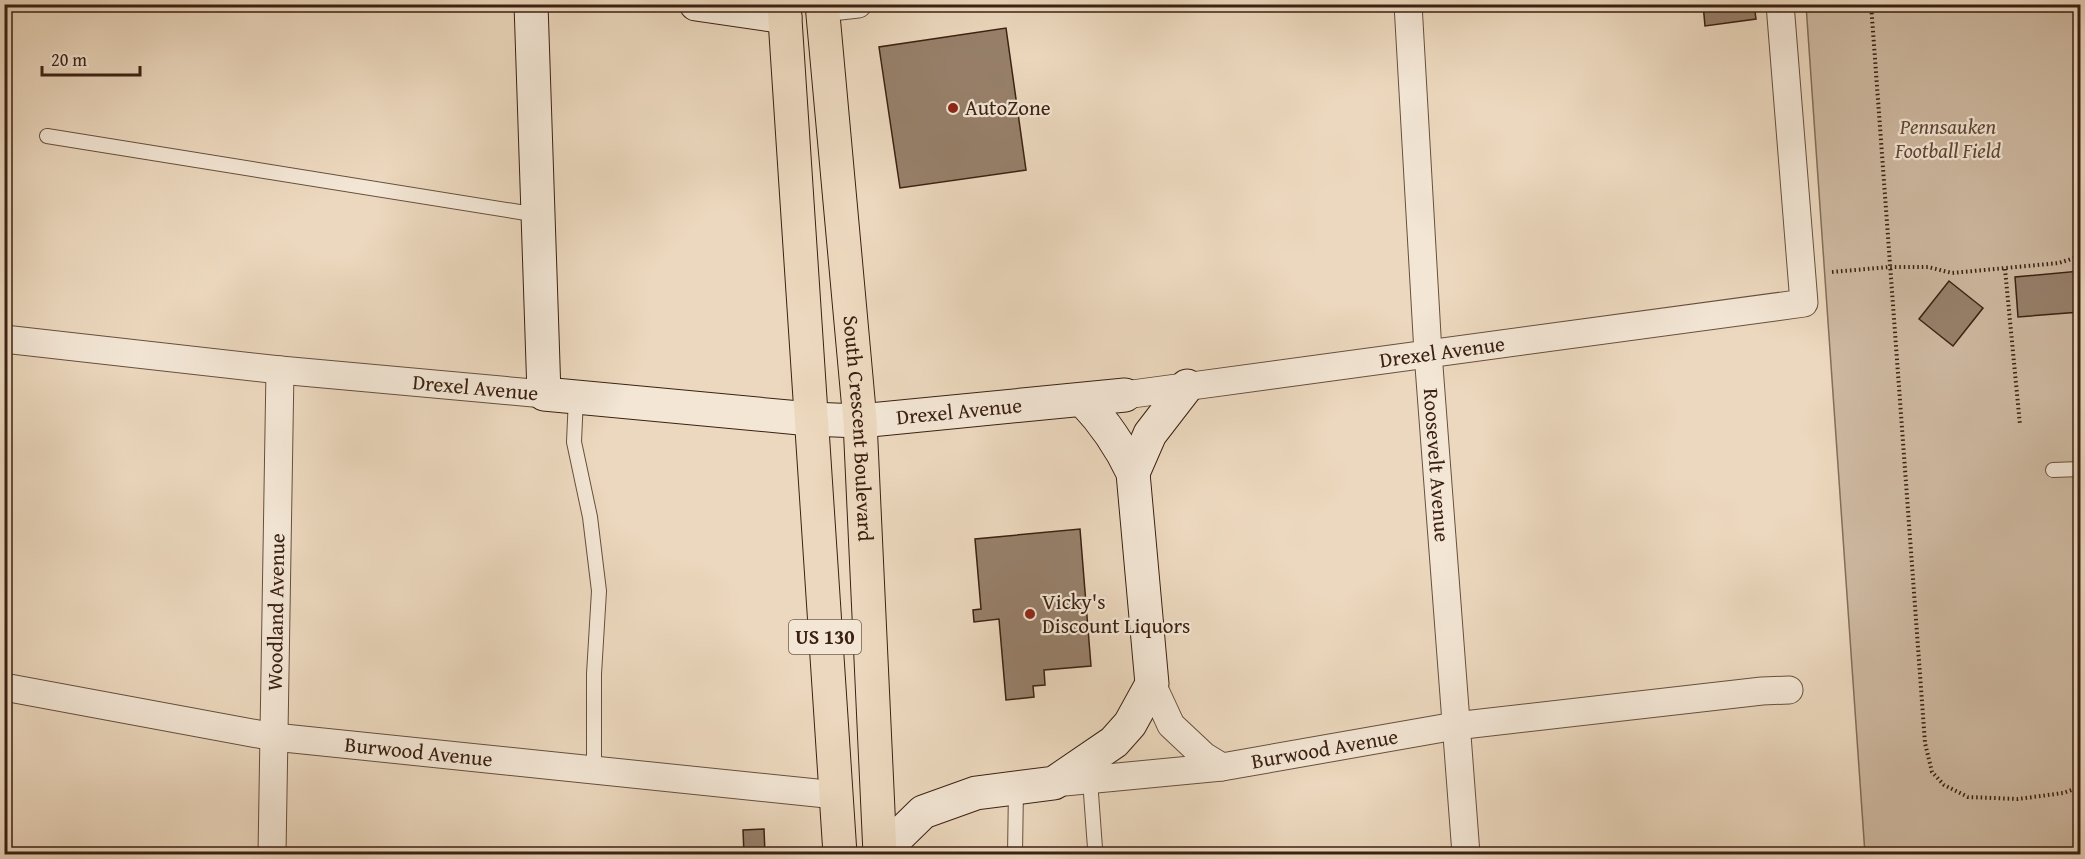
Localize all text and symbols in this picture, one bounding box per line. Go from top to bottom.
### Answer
scale bar [42,39,140,77]
text: 20 m [51,46,87,73]
place label: AutoZone [965,92,1051,123]
marker: AutoZone [946,101,960,115]
park label: Pennsauken Football Field [1894,111,2001,166]
street label: South Crescent Boulevard [835,314,882,543]
street label: Drexel Avenue [1378,328,1507,375]
street label: Drexel Avenue [411,366,540,408]
street label: Roosevelt Avenue [1416,387,1458,543]
street label: Drexel Avenue [895,389,1023,432]
street label: Woodland Avenue [259,533,292,691]
place label: Vicky's Discount Liquors [1042,586,1190,641]
marker: Vicky's Discount Liquors [1023,607,1037,621]
road number: US 130 [789,620,861,654]
street label: Burwood Avenue [1249,720,1400,777]
street label: Burwood Avenue [343,728,494,774]

